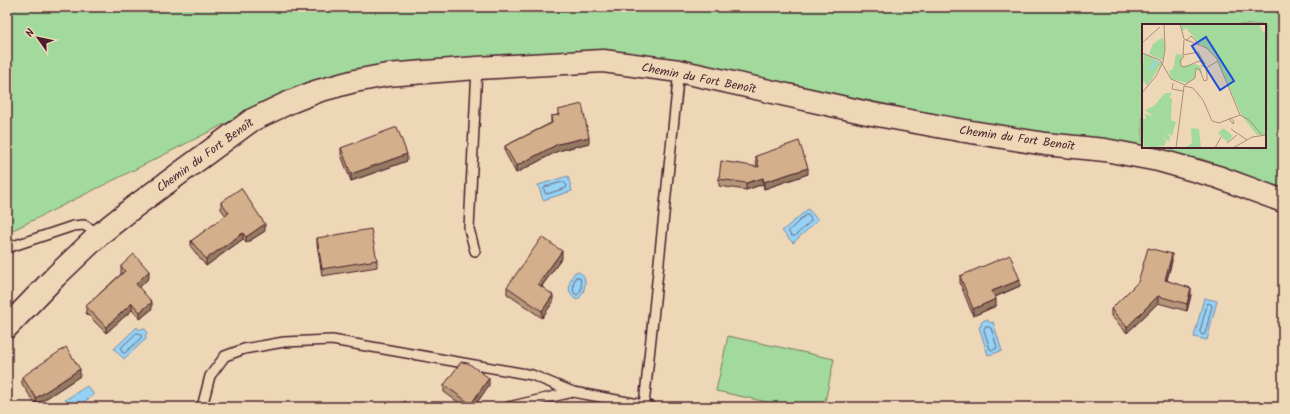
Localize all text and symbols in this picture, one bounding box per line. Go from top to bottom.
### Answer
north arrow [18,18,58,58]
inset map [1142,24,1266,148]
text: N [21,25,40,41]
street label: Chemin du Fort Benoît [640,58,758,99]
street label: Chemin du Fort Benoît [152,113,258,197]
street label: Chemin du Fort Benoît [958,121,1076,156]

